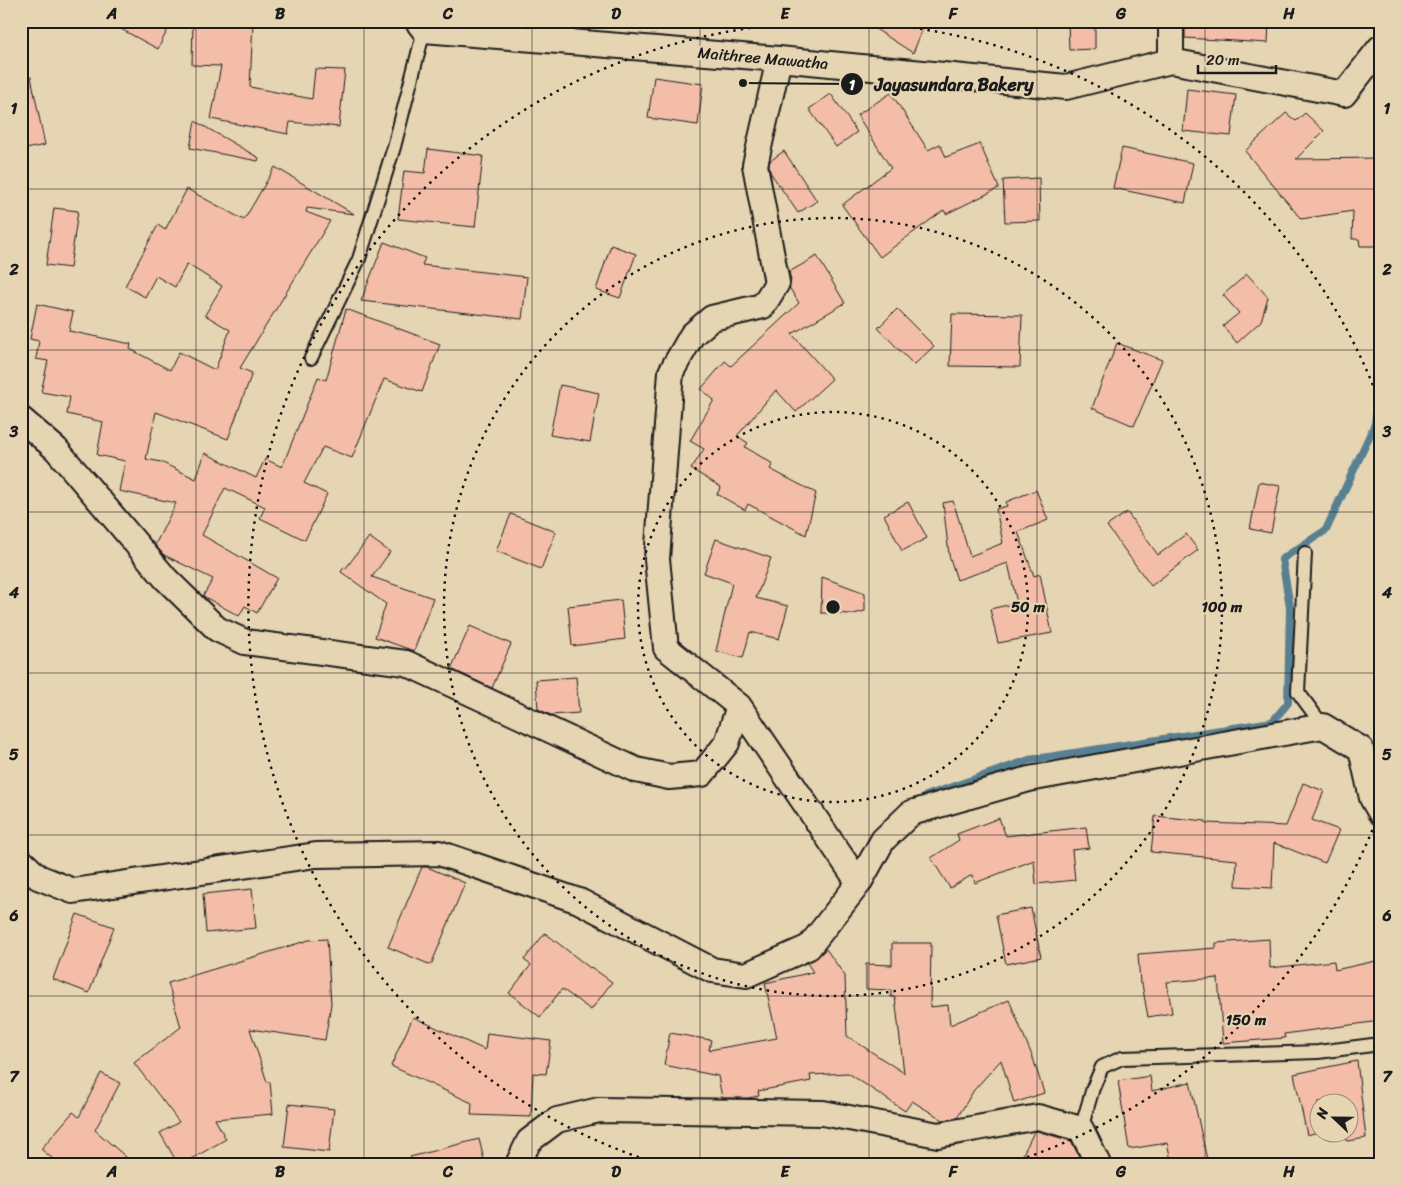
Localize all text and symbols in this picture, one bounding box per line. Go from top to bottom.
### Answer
text: A [106,0,117,28]
text: B [275,0,286,28]
text: C [442,0,454,28]
text: D [611,0,621,28]
text: E [781,0,791,28]
text: F [948,0,959,28]
text: G [1115,0,1127,28]
text: H [1282,0,1295,28]
street label: Maithree Mawatha [696,38,830,78]
scale bar [1198,42,1276,74]
text: 20 m [1206,47,1240,73]
callout: Jayasundara Bakery [839,68,1043,101]
text: Jayasundara Bakery [873,69,1034,101]
text: 1 [849,72,856,98]
text: 1 [11,94,18,123]
text: 1 [1384,94,1391,123]
text: 2 [8,255,19,284]
text: 2 [1381,255,1392,284]
text: 3 [9,417,19,446]
text: 3 [1382,417,1392,446]
text: 4 [8,578,19,607]
text: 4 [1381,578,1392,607]
text: 50 m [1011,594,1046,620]
text: 100 m [1202,594,1243,620]
centre of rings [824,598,842,616]
text: 5 [9,740,19,769]
text: 5 [1382,740,1392,769]
text: 6 [8,901,19,930]
text: 6 [1381,901,1392,930]
text: 150 m [1226,1007,1267,1033]
text: 7 [9,1062,20,1091]
text: 7 [1382,1062,1393,1091]
north arrow [1308,1092,1358,1142]
text: N [1309,1104,1336,1123]
text: A [106,1157,117,1185]
text: B [275,1157,286,1185]
text: C [442,1157,454,1185]
text: D [611,1157,621,1185]
text: E [781,1157,791,1185]
text: F [948,1157,959,1185]
text: G [1115,1157,1127,1185]
text: H [1282,1157,1295,1185]

